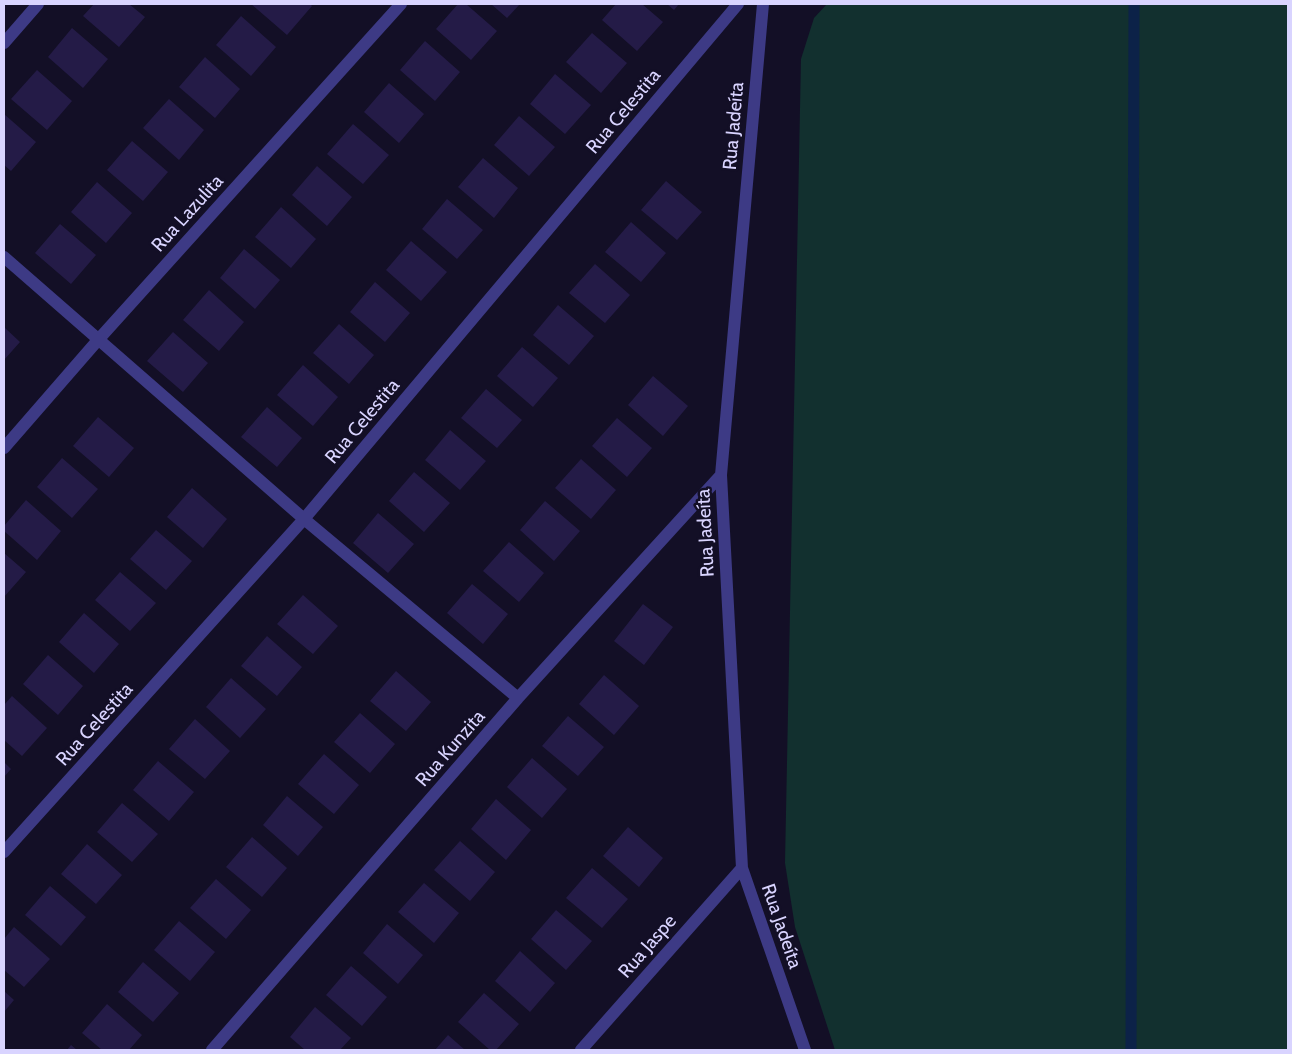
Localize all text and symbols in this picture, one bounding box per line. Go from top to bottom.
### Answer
street label: Rua Celestita [581,64,665,158]
street label: Rua Jadeíta [718,81,748,171]
street label: Rua Lazulita [146,170,228,256]
street label: Rua Celestita [320,374,404,468]
street label: Rua Jadeíta [691,488,719,578]
street label: Rua Celestita [51,678,137,770]
street label: Rua Kunzita [410,705,490,791]
street label: Rua Jadeíta [757,881,807,971]
street label: Rua Jaspe [613,909,681,982]

